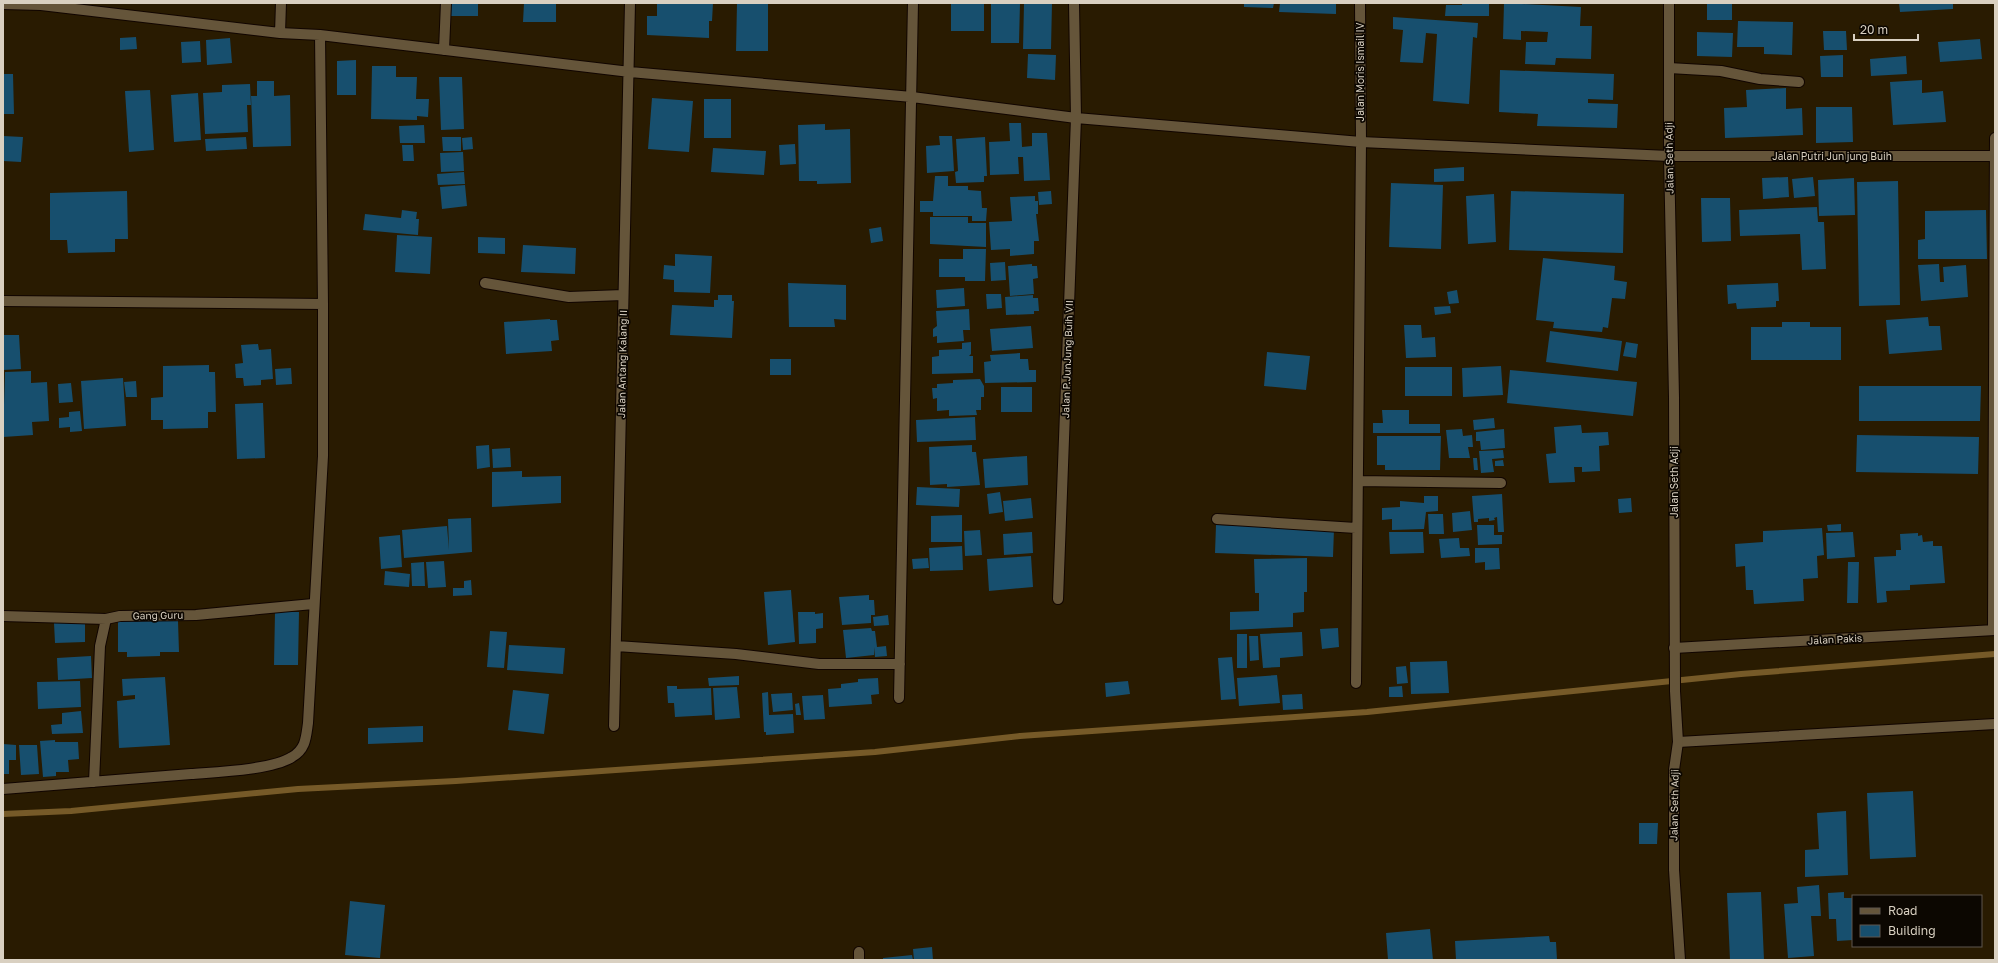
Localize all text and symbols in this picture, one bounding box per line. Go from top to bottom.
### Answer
scale bar [1854,16,1918,42]
street label: Jalan Moris Ismail IV [1354,22,1366,121]
text: 20 m [1860,22,1888,37]
street label: Jalan Seth Adji [1662,122,1676,194]
street label: Jalan Putri Jun jung Buih [1772,150,1892,162]
street label: Jalan P.JunJung Buih VII [1059,300,1075,418]
street label: Jalan Antang Kalang II [615,310,629,418]
street label: Jalan Seth Adji [1668,446,1680,518]
street label: Gang Guru [133,609,183,621]
street label: Jalan Pakis [1808,632,1862,646]
street label: Jalan Seth Adji [1667,769,1681,841]
legend [1852,895,1982,947]
text: Road [1888,903,1917,918]
text: Building [1888,923,1936,938]

